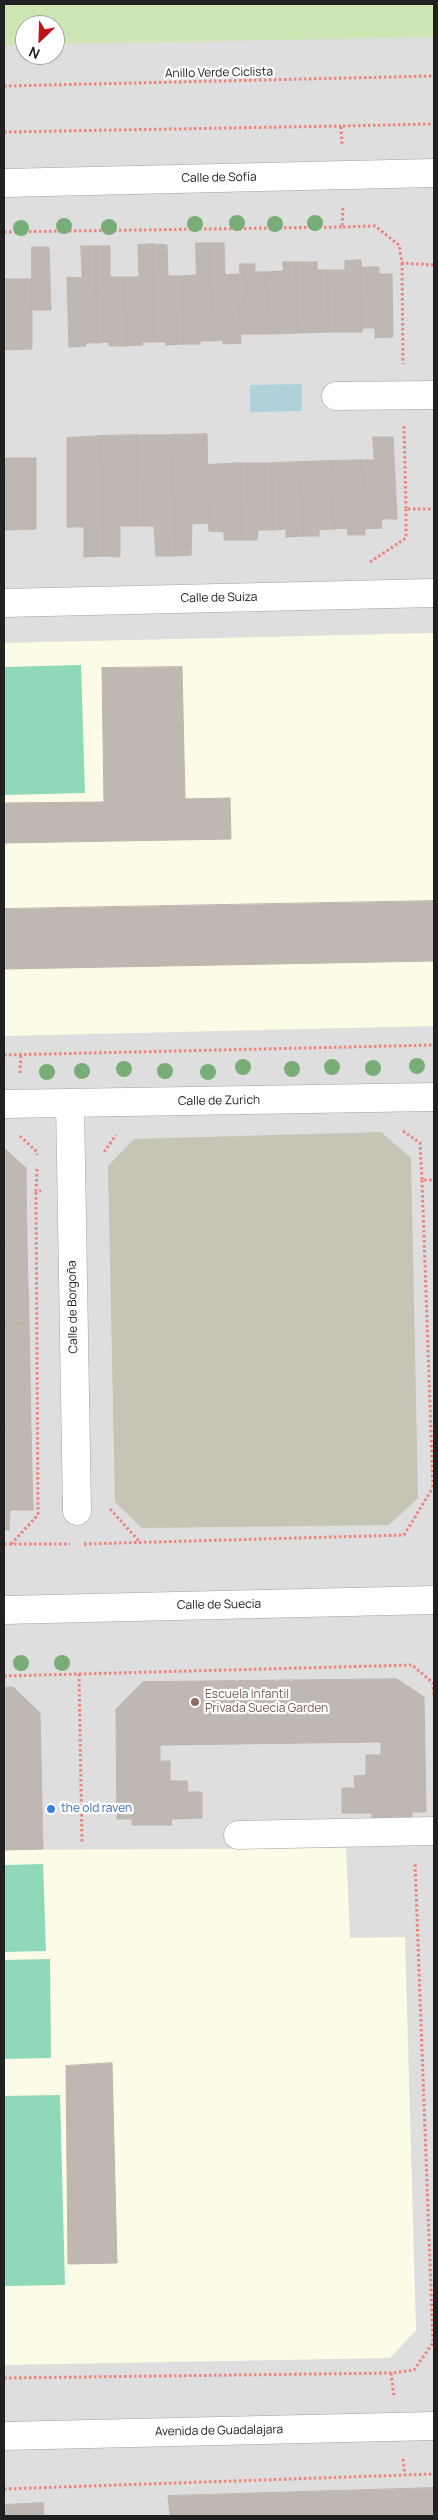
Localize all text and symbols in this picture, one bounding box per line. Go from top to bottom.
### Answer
north arrow [15,15,65,65]
text: N [26,43,43,64]
street label: Anillo Verde Ciclista [165,65,273,81]
street label: Calle de Sofía [181,170,257,186]
street label: Calle de Suiza [180,590,258,606]
street label: Calle de Zurich [178,1093,260,1109]
street label: Calle de Borgoña [65,1260,81,1354]
street label: Calle de Suecia [177,1597,261,1613]
place label: Escuela Infantil Privada Suecia Garden [205,1688,328,1716]
marker: Escuela Infantil Privada Suecia Garden [189,1696,201,1708]
place label: the old raven [61,1802,132,1816]
marker: the old raven [45,1803,57,1815]
street label: Avenida de Guadalajara [155,2423,283,2439]

